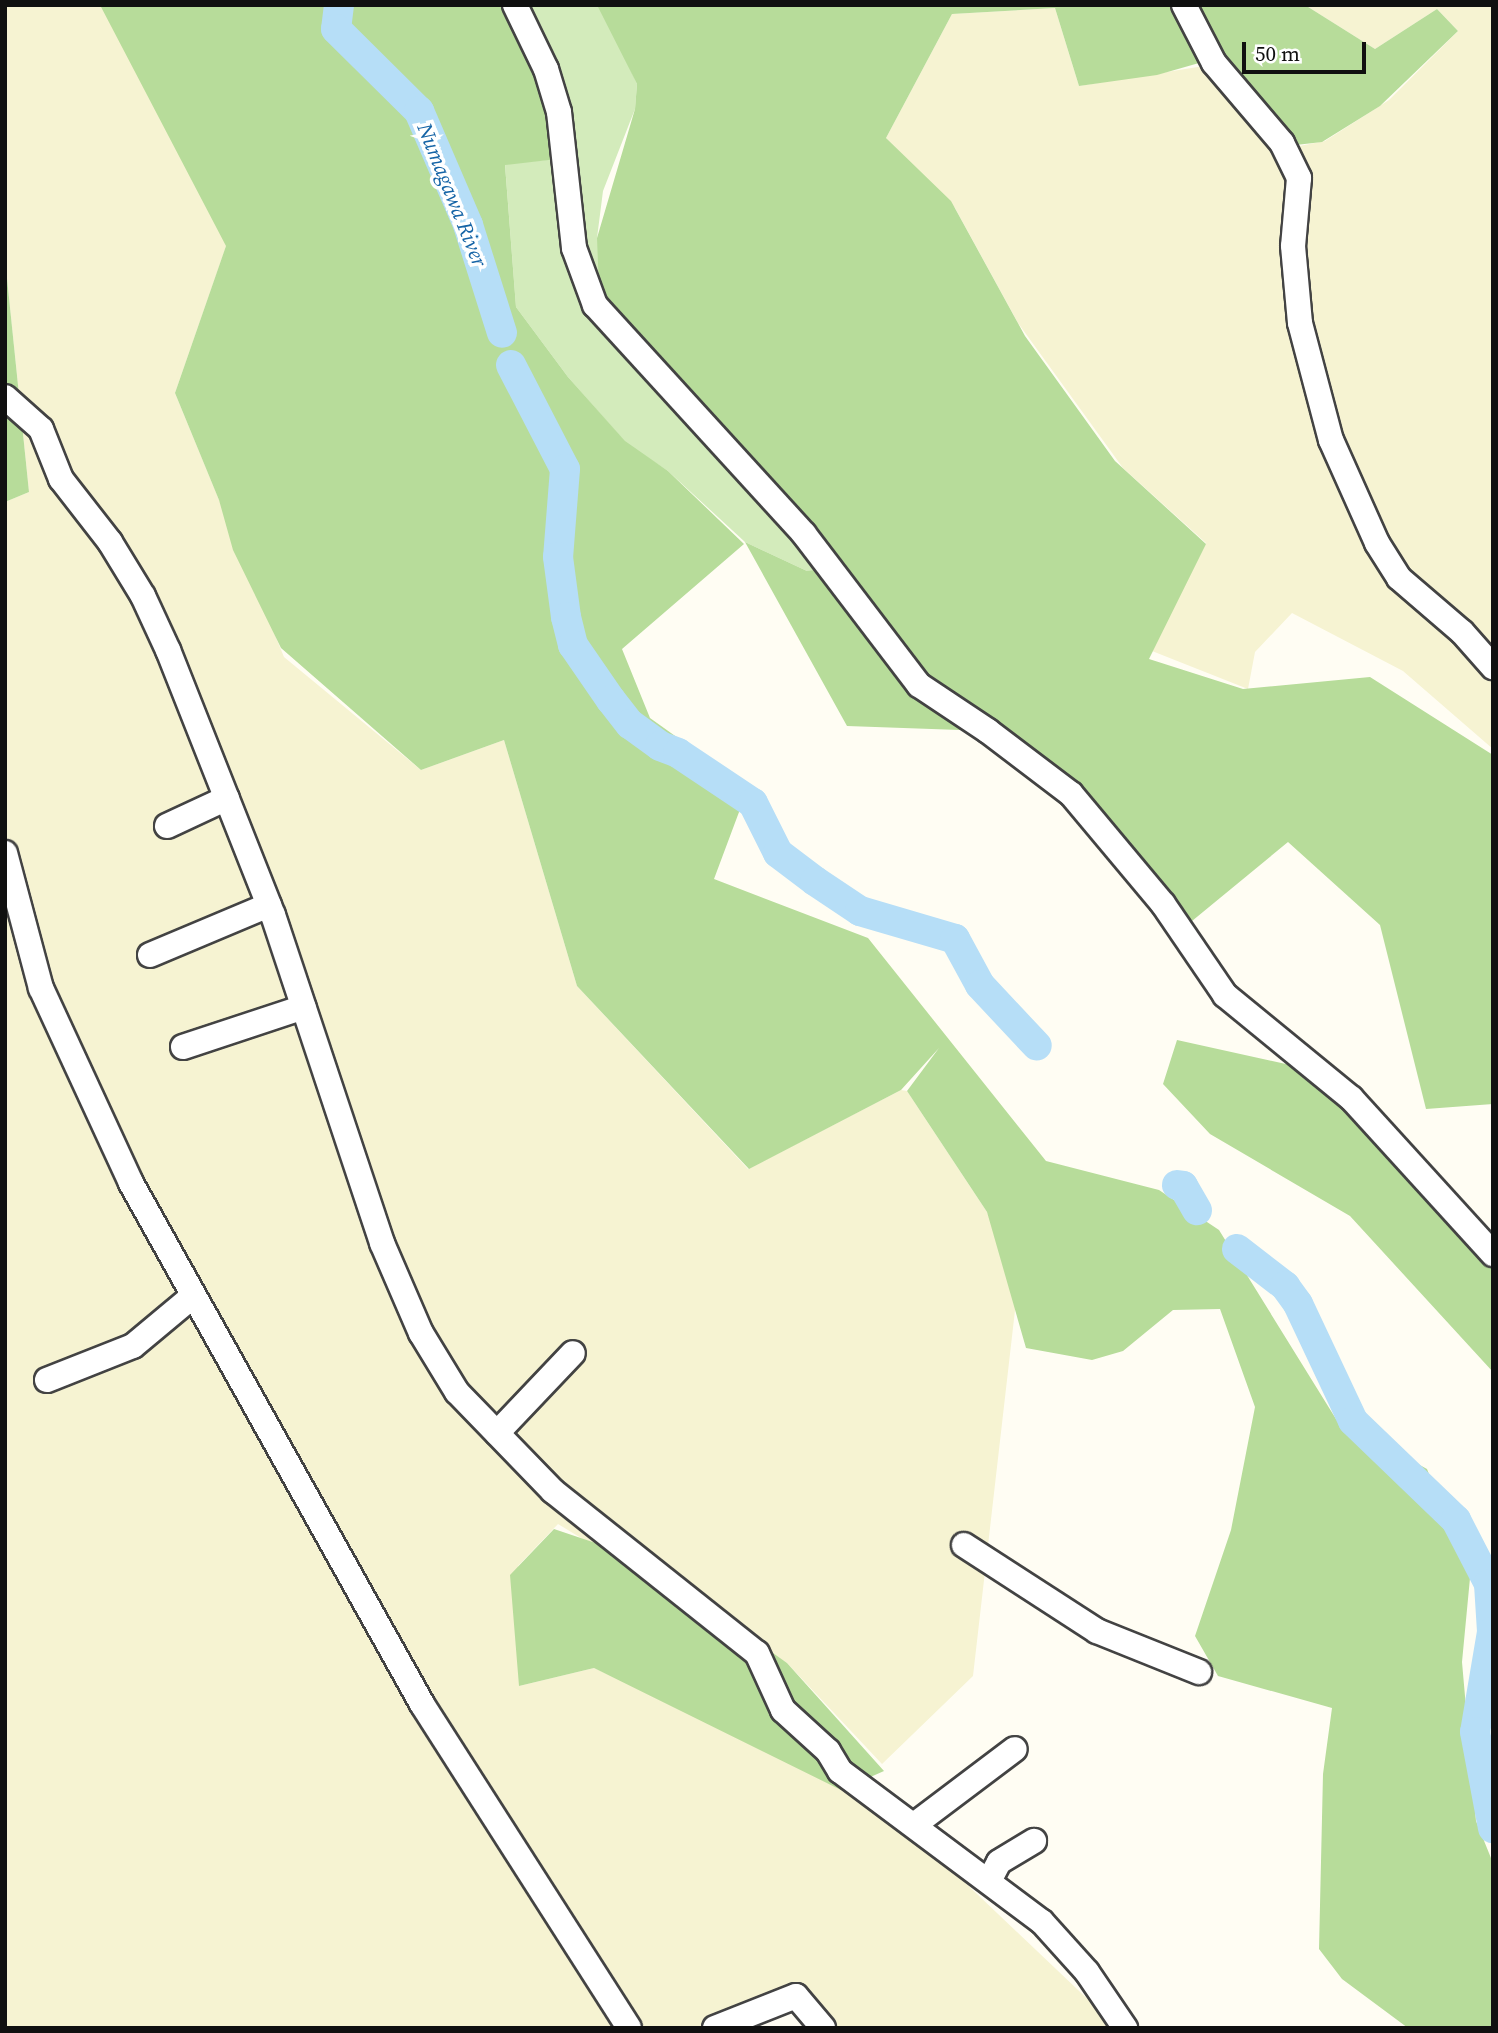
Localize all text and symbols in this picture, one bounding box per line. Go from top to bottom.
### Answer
scale bar [1246,28,1370,72]
text: 50 m [1255,39,1300,68]
water label: Numagawa River [412,119,492,271]

